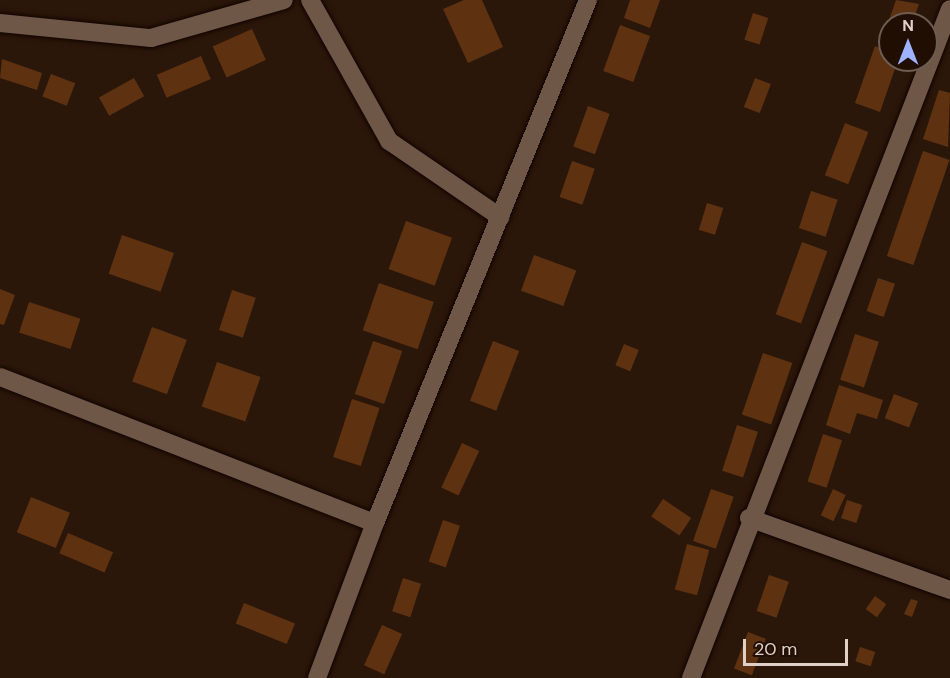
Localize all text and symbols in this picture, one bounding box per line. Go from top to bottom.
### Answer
north arrow [878,12,938,72]
text: N [902,15,914,36]
scale bar [746,627,851,665]
text: 20 m [754,637,797,661]

